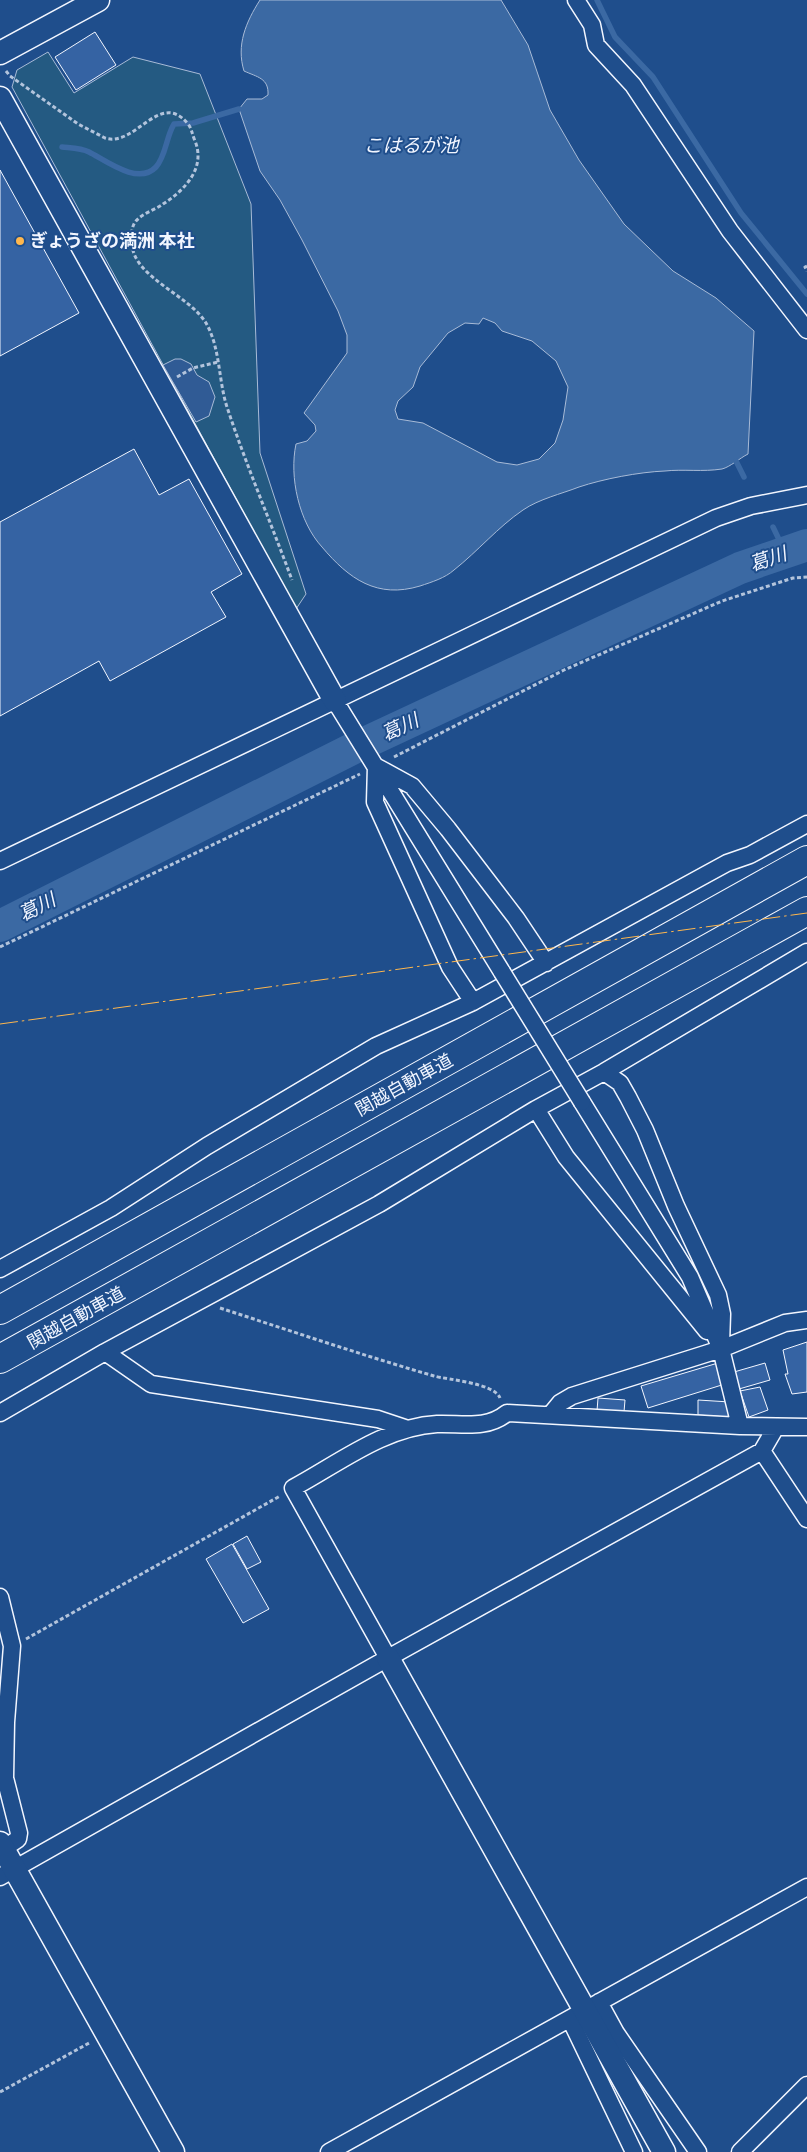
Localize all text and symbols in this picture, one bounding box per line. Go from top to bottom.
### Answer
water label: こはるが池 [363,135,460,156]
place label: ぎょうざの満洲 本社 [30,231,195,251]
marker: ぎょうざの満洲 本社 [14,235,26,247]
water label: 葛川 [747,542,791,575]
water label: 葛川 [378,709,423,745]
water label: 葛川 [15,888,60,925]
street label: 関越自動車道 [352,1050,456,1120]
street label: 関越自動車道 [24,1283,128,1353]

